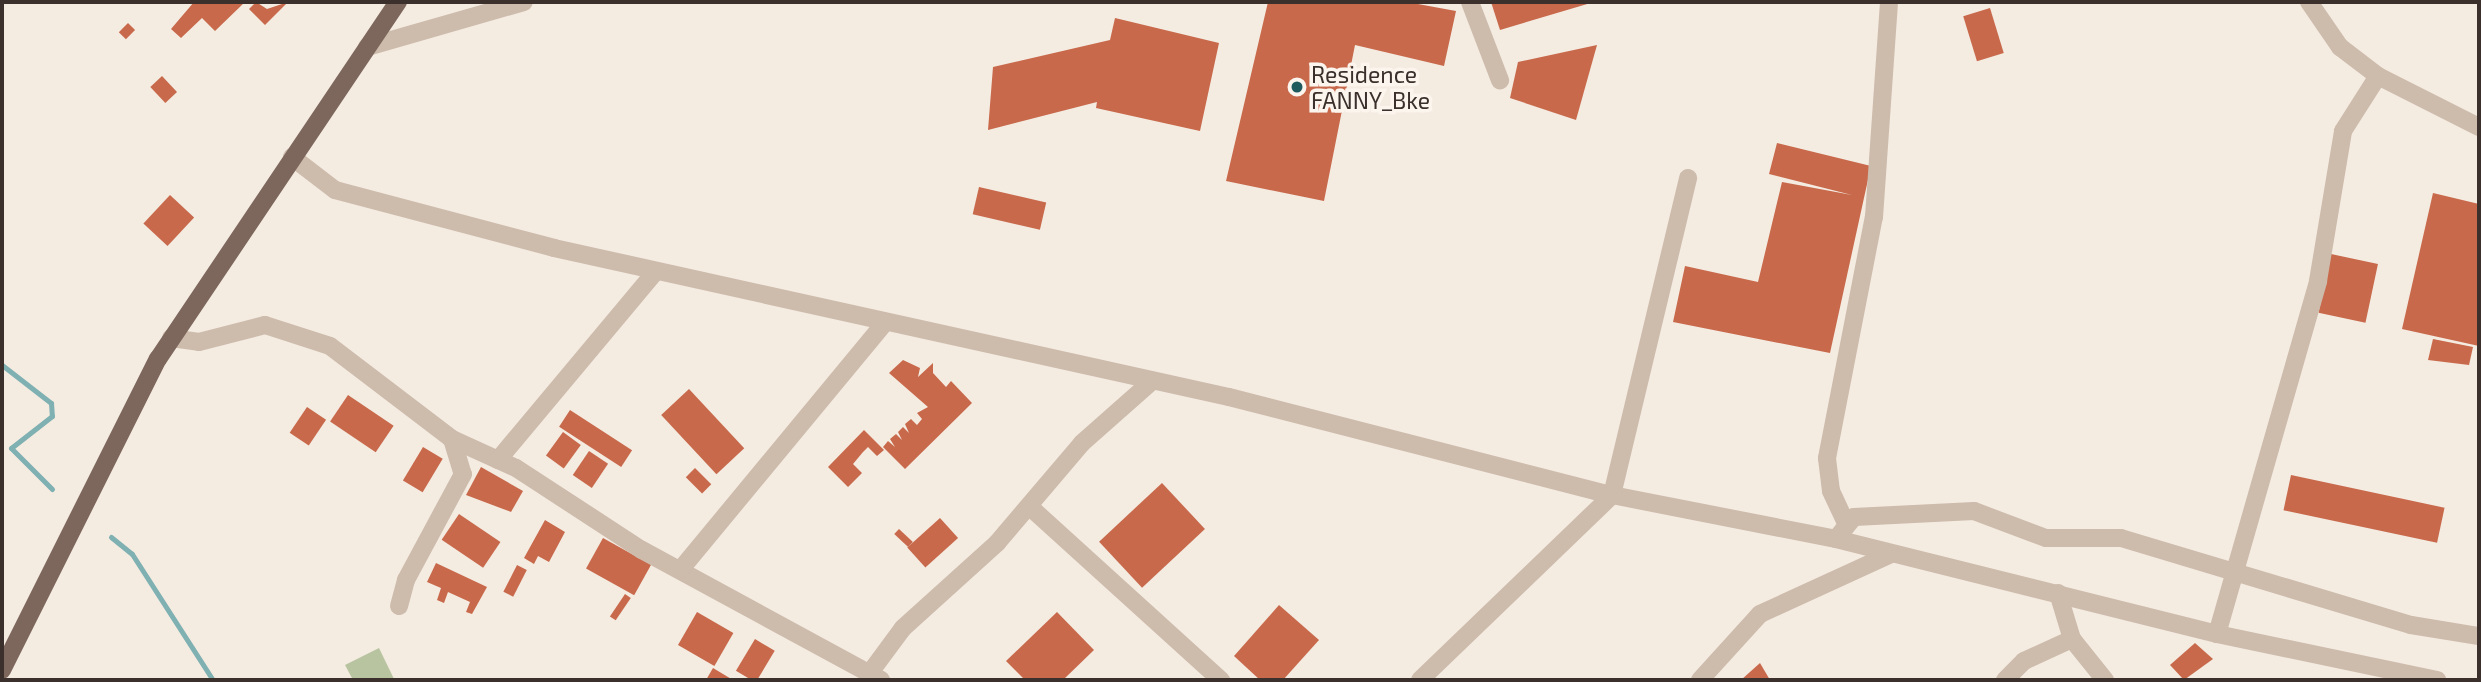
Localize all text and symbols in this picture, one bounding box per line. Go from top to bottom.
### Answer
place label: Residence FANNY_Bke [1311,60,1430,114]
marker: Residence FANNY_Bke [1289,79,1305,95]

